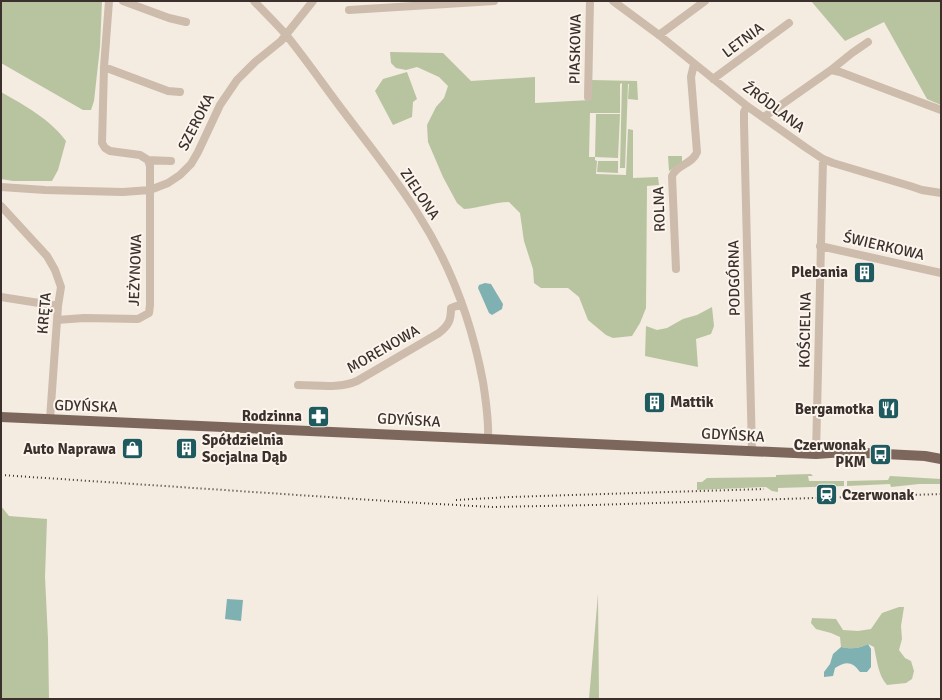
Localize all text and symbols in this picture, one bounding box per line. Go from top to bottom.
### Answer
street label: PIASKOWA [565,14,585,84]
street label: LETNIA [719,19,767,61]
street label: ŹRÓDLANA [739,77,809,136]
street label: SZEROKA [174,90,218,154]
street label: ZIELONA [396,165,444,223]
street label: ROLNA [649,186,669,232]
street label: ŚWIERKOWA [842,227,927,264]
street label: JEŻYNOWA [125,233,145,307]
street label: PODGÓRNA [723,240,744,316]
building icon: Plebania [851,259,877,285]
place label: Plebania [791,263,848,281]
street label: KRĘTA [33,291,55,335]
street label: KOŚCIELNA [794,292,815,368]
street label: MORENOWA [343,321,423,377]
building icon: Mattik [641,389,667,415]
place label: Mattik [670,393,714,411]
street label: GDYŃSKA [54,395,118,416]
restaurant icon: Bergamotka [876,396,902,422]
place label: Bergamotka [795,400,874,418]
pharmacy icon: Rodzinna [305,403,331,429]
place label: Rodzinna [242,407,302,425]
street label: GDYŃSKA [377,408,441,431]
street label: GDYŃSKA [701,423,765,446]
place label: Spółdzielnia Socjalna Dąb [202,431,287,466]
shop icon: Auto Naprawa [119,436,145,462]
building icon: Spółdzielnia Socjalna Dąb [174,436,200,462]
place label: Czerwonak PKM [794,436,866,471]
place label: Auto Naprawa [23,440,116,458]
bus stop icon: Czerwonak PKM [868,441,894,467]
station icon: Czerwonak [814,482,840,508]
place label: Czerwonak [842,486,915,504]

